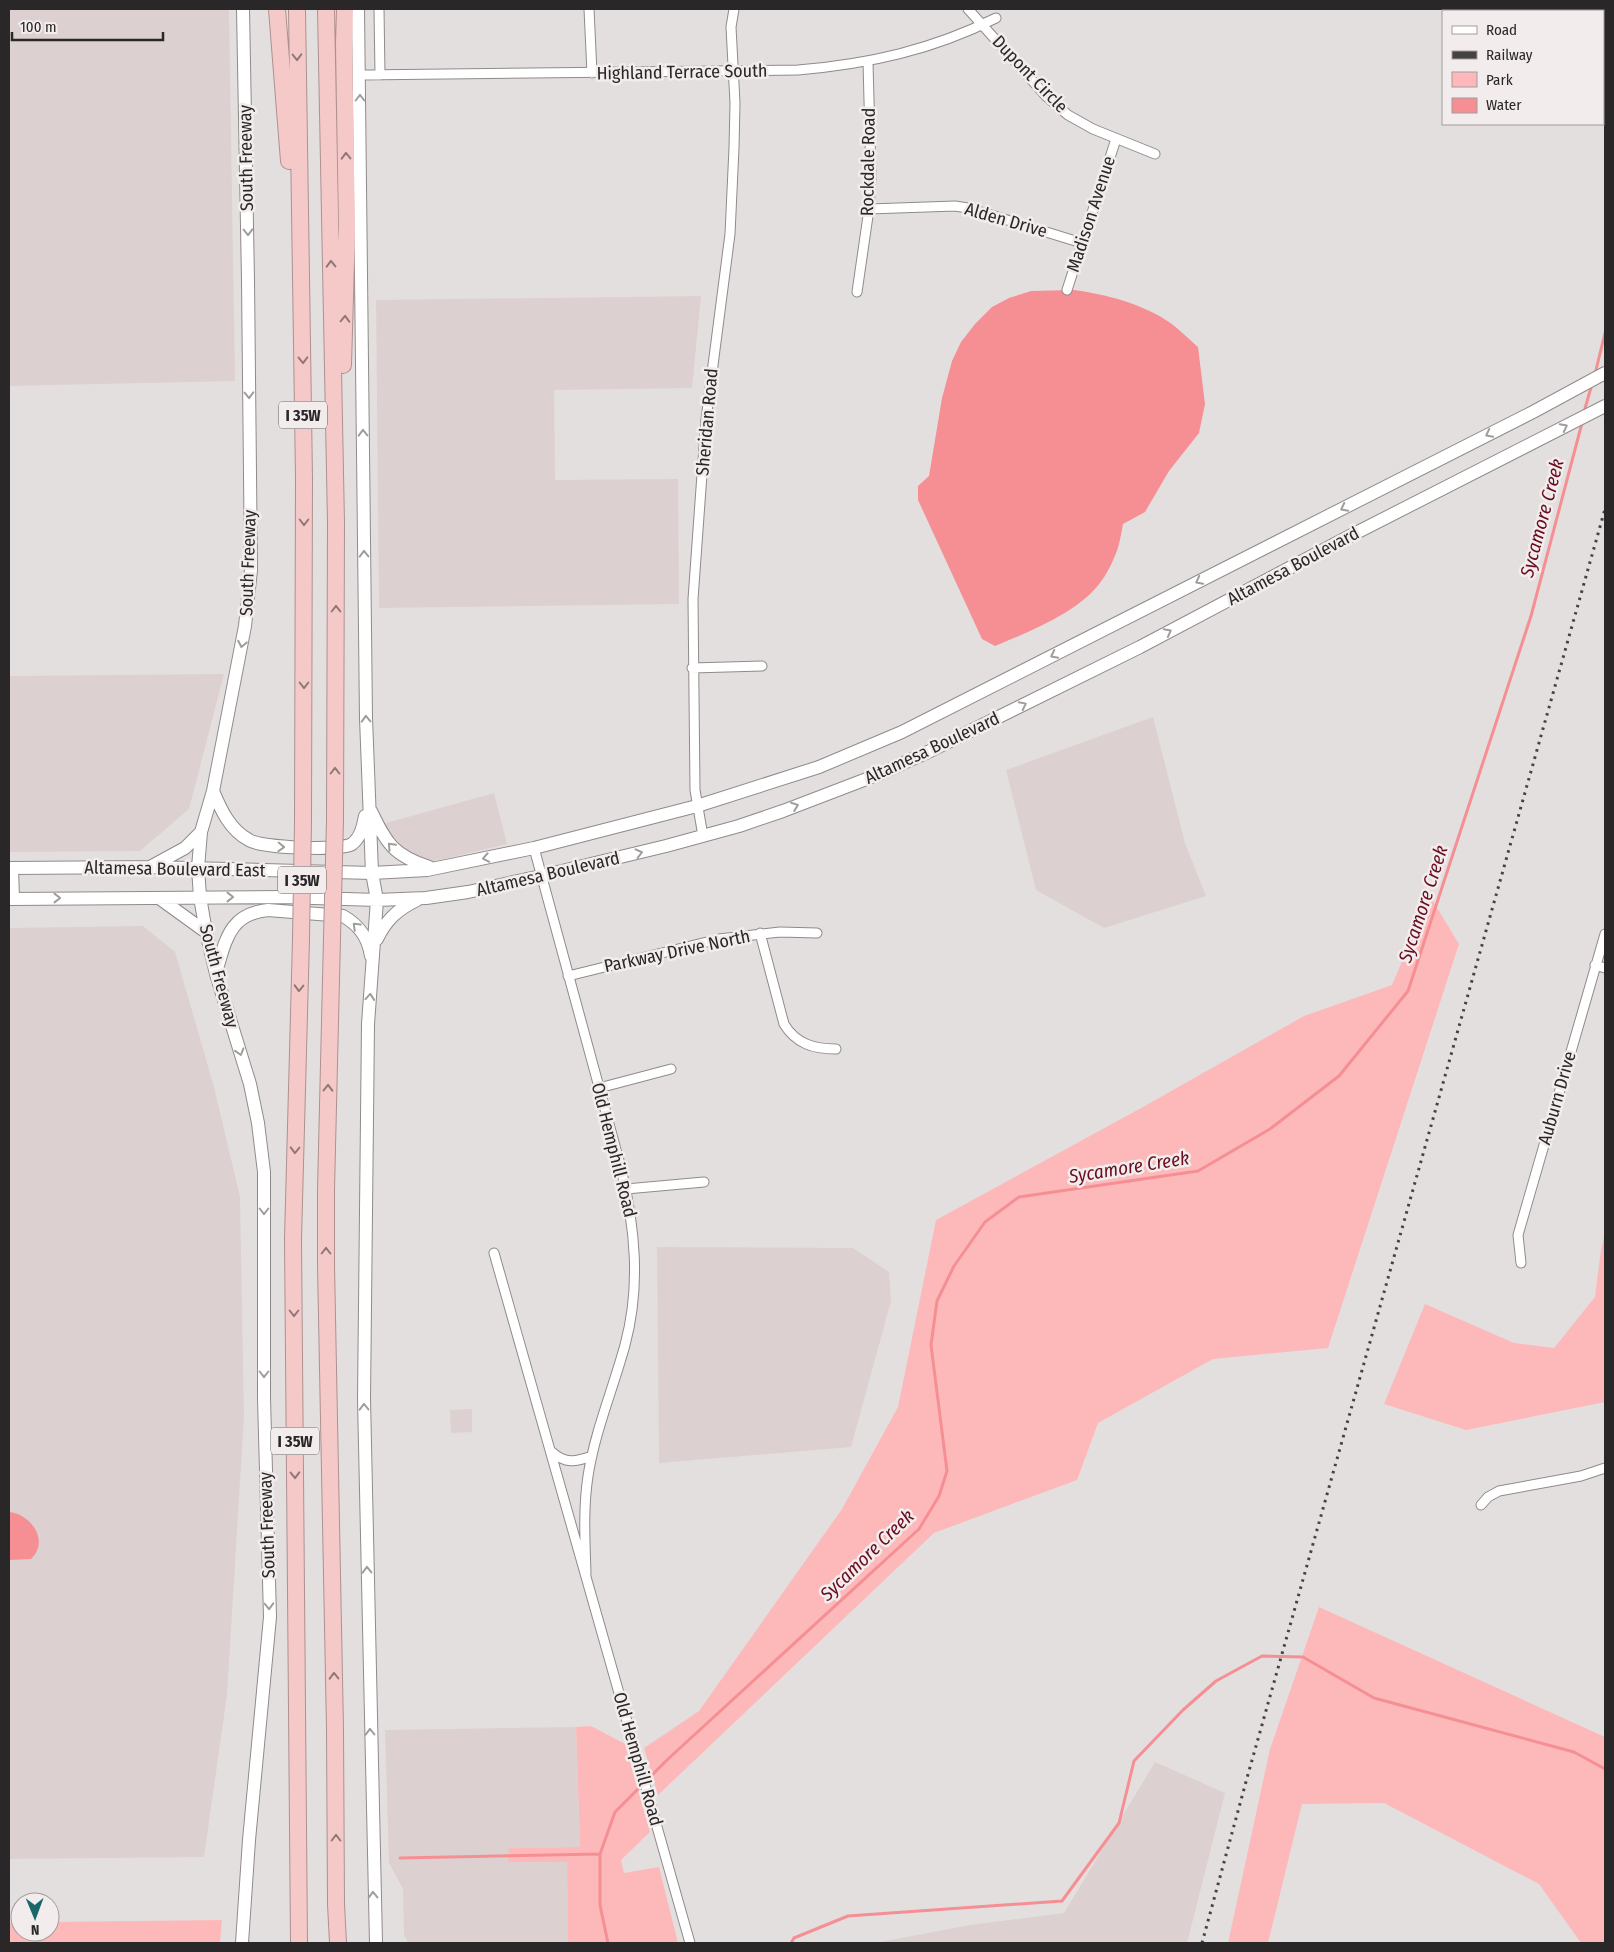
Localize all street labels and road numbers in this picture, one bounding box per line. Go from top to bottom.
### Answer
street label: Dupont Circle [988,31,1072,117]
street label: Highland Terrace South [596,60,768,84]
street label: South Freeway [234,105,258,211]
street label: Rockdale Road [856,108,880,216]
street label: Madison Avenue [1062,153,1120,275]
street label: Alden Drive [962,198,1050,242]
street label: Sheridan Road [691,367,723,477]
road number: I 35W [279,402,327,428]
street label: South Freeway [235,509,261,617]
street label: Altamesa Boulevard [1223,522,1363,610]
street label: Altamesa Boulevard [861,707,1003,789]
street label: Altamesa Boulevard [474,847,622,901]
street label: Altamesa Boulevard East [84,856,266,882]
road number: I 35W [278,866,326,894]
street label: South Freeway [195,922,243,1030]
street label: Parkway Drive North [602,925,752,977]
street label: Auburn Drive [1533,1049,1581,1147]
street label: Old Hemphill Road [587,1080,641,1220]
road number: I 35W [271,1428,319,1454]
street label: South Freeway [254,1471,280,1579]
street label: Old Hemphill Road [608,1690,668,1828]

